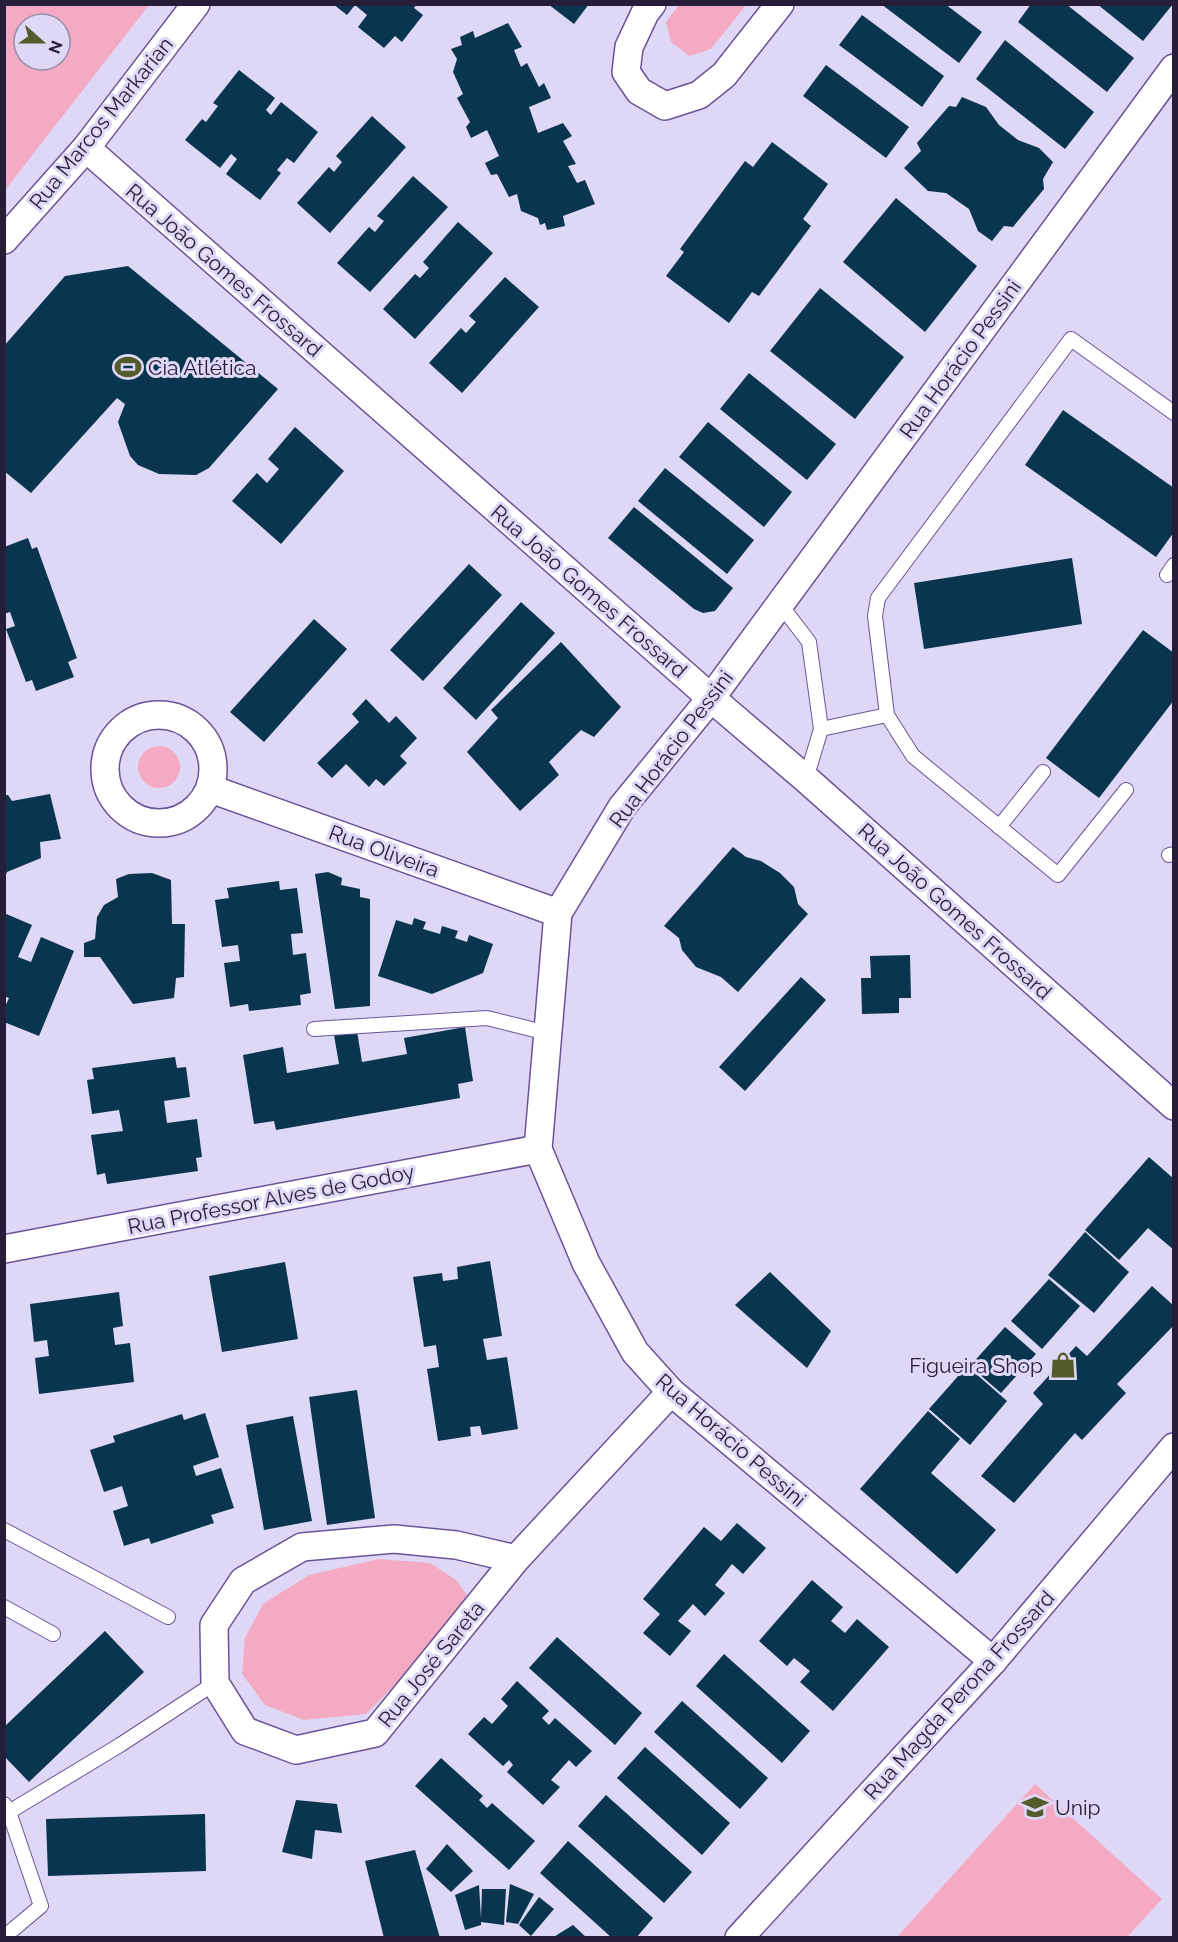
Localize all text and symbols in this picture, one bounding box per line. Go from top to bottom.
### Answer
north arrow [12,12,72,72]
street label: Rua Marcos Markarian [24,32,178,214]
text: N [44,38,67,56]
street label: Rua João Gomes Frossard [121,178,327,362]
street label: Rua Horácio Pessini [894,275,1026,443]
sports icon: Cia Atlética [113,352,143,382]
place label: Cia Atlética [148,355,256,380]
street label: Rua João Gomes Frossard [486,499,692,683]
street label: Rua Horácio Pessini [604,666,738,832]
street label: Rua João Gomes Frossard [853,818,1057,1004]
street label: Rua Oliveira [326,820,442,882]
street label: Rua Professor Alves de Godoy [126,1159,416,1239]
shop icon: Figueira Shop [1048,1350,1078,1380]
place label: Figueira Shop [909,1353,1043,1378]
street label: Rua Horácio Pessini [651,1368,811,1512]
street label: Rua Magda Perona Frossard [859,1586,1059,1804]
street label: Rua José Sareta [373,1596,489,1732]
school or university icon: Unip [1020,1792,1050,1822]
place label: Unip [1055,1795,1101,1820]

